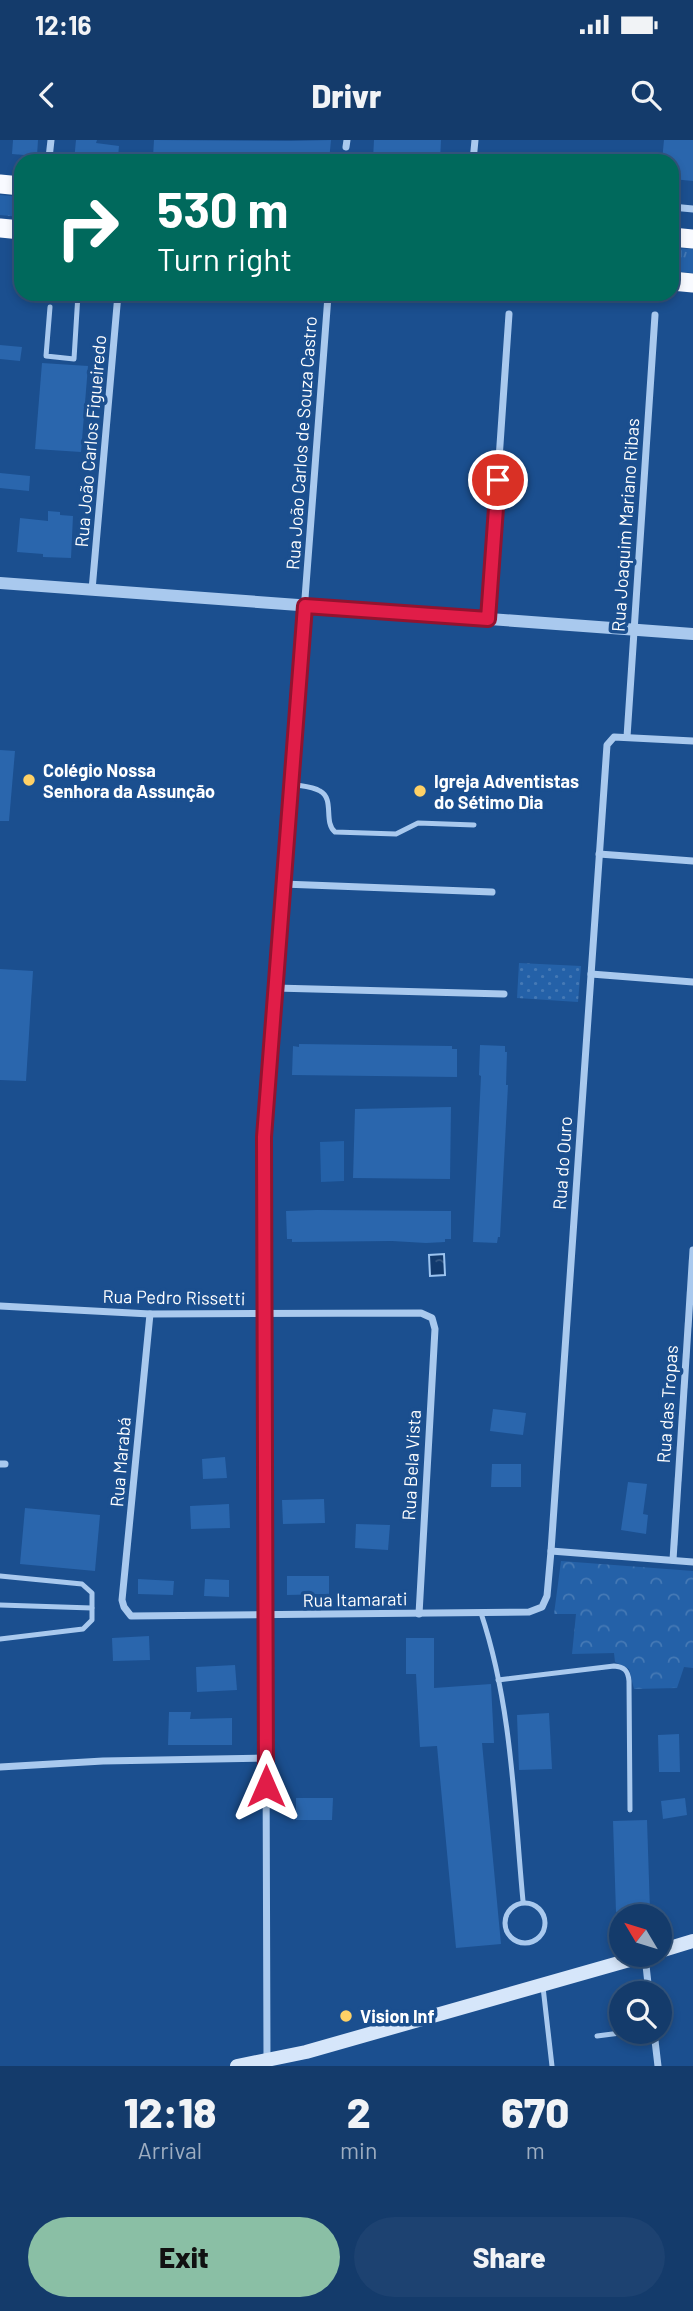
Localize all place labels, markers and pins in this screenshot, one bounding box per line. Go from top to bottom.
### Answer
pin [468,450,528,510]
place label: Colégio Nossa Senhora da Assunção [43,759,215,802]
place label: Igreja Adventistas do Sétimo Dia [434,770,579,813]
marker: Colégio Nossa Senhora da Assunção [21,772,37,788]
marker: Igreja Adventistas do Sétimo Dia [412,783,428,799]
place label: Vision Inf [360,2005,434,2027]
marker: Vision Inf [338,2008,354,2024]

